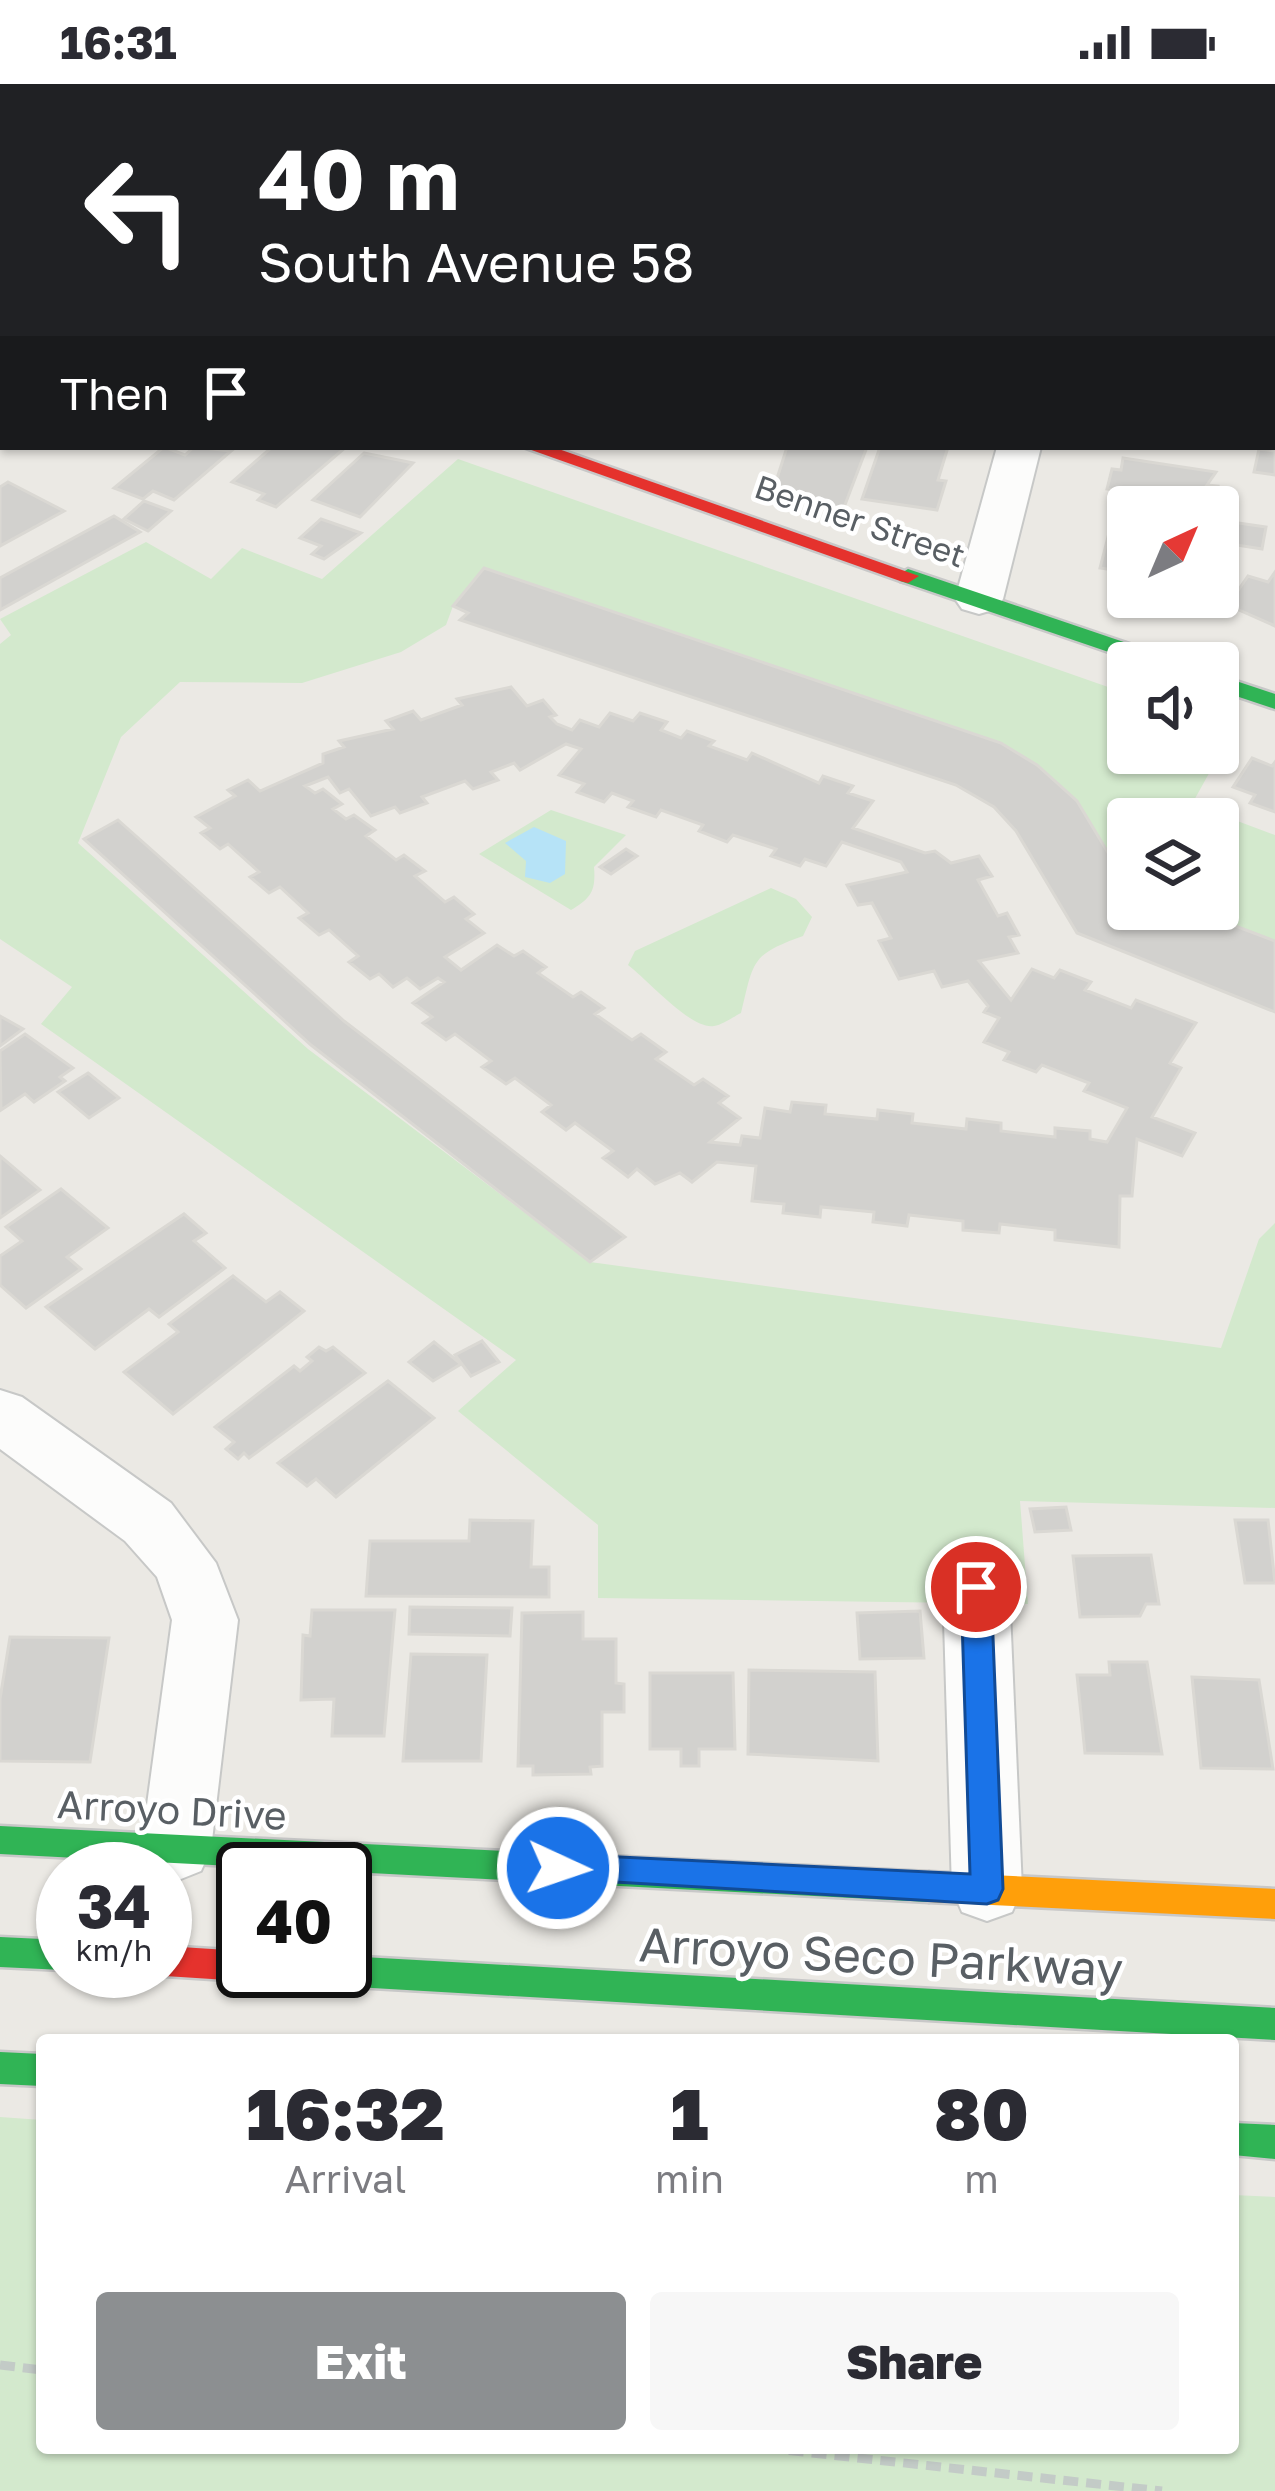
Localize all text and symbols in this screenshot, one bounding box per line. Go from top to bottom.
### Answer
text: 16:31 [60,15,177,69]
text: 40 m [258,128,460,228]
icon: left [60,132,216,288]
text: South Avenue 58 [258,229,694,294]
icon: arrive [193,360,259,426]
text: Then [60,366,169,420]
street label: Benner Street [750,466,970,575]
north arrow [1107,486,1239,618]
map controls [1107,486,1239,930]
button: sound [1107,642,1239,774]
button: layers [1107,798,1239,930]
pin [925,1536,1027,1638]
icon: arrive [943,1554,1009,1620]
street label: Arroyo Drive [56,1780,288,1839]
position arrow [495,1805,621,1931]
speed limit sign: 40 [216,1842,372,1998]
text: 34 [77,1869,151,1941]
street label: Arroyo Seco Parkway [638,1914,1125,1998]
text: km/h [76,1932,152,1968]
text: 16:32 [246,2069,445,2156]
text: 1 [670,2069,708,2156]
text: 80 [934,2069,1029,2156]
text: Arrival [284,2155,407,2202]
text: min [655,2155,724,2202]
text: m [964,2155,999,2202]
button: Exit [96,2292,626,2430]
button: Share [650,2292,1179,2430]

